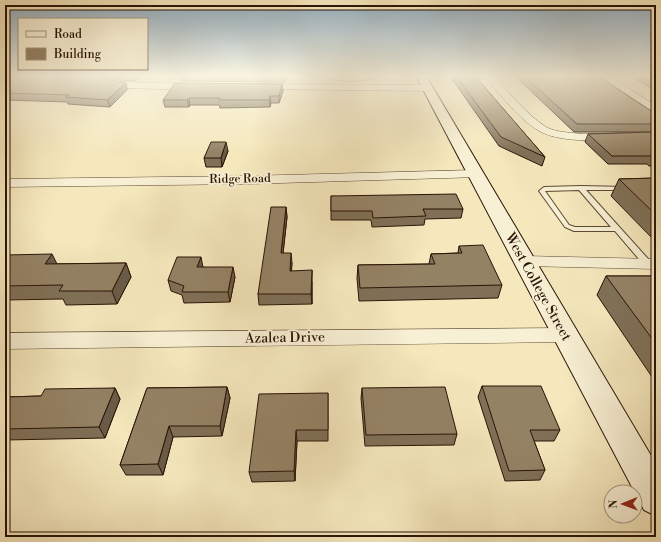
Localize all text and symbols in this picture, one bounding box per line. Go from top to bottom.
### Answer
legend [18,18,148,70]
text: Road [54,27,82,42]
text: Building [53,47,102,62]
street label: Ridge Road [209,171,271,187]
street label: West College Street [500,229,575,344]
street label: Azalea Drive [244,328,325,348]
north arrow [603,484,643,524]
text: N [607,499,621,509]

